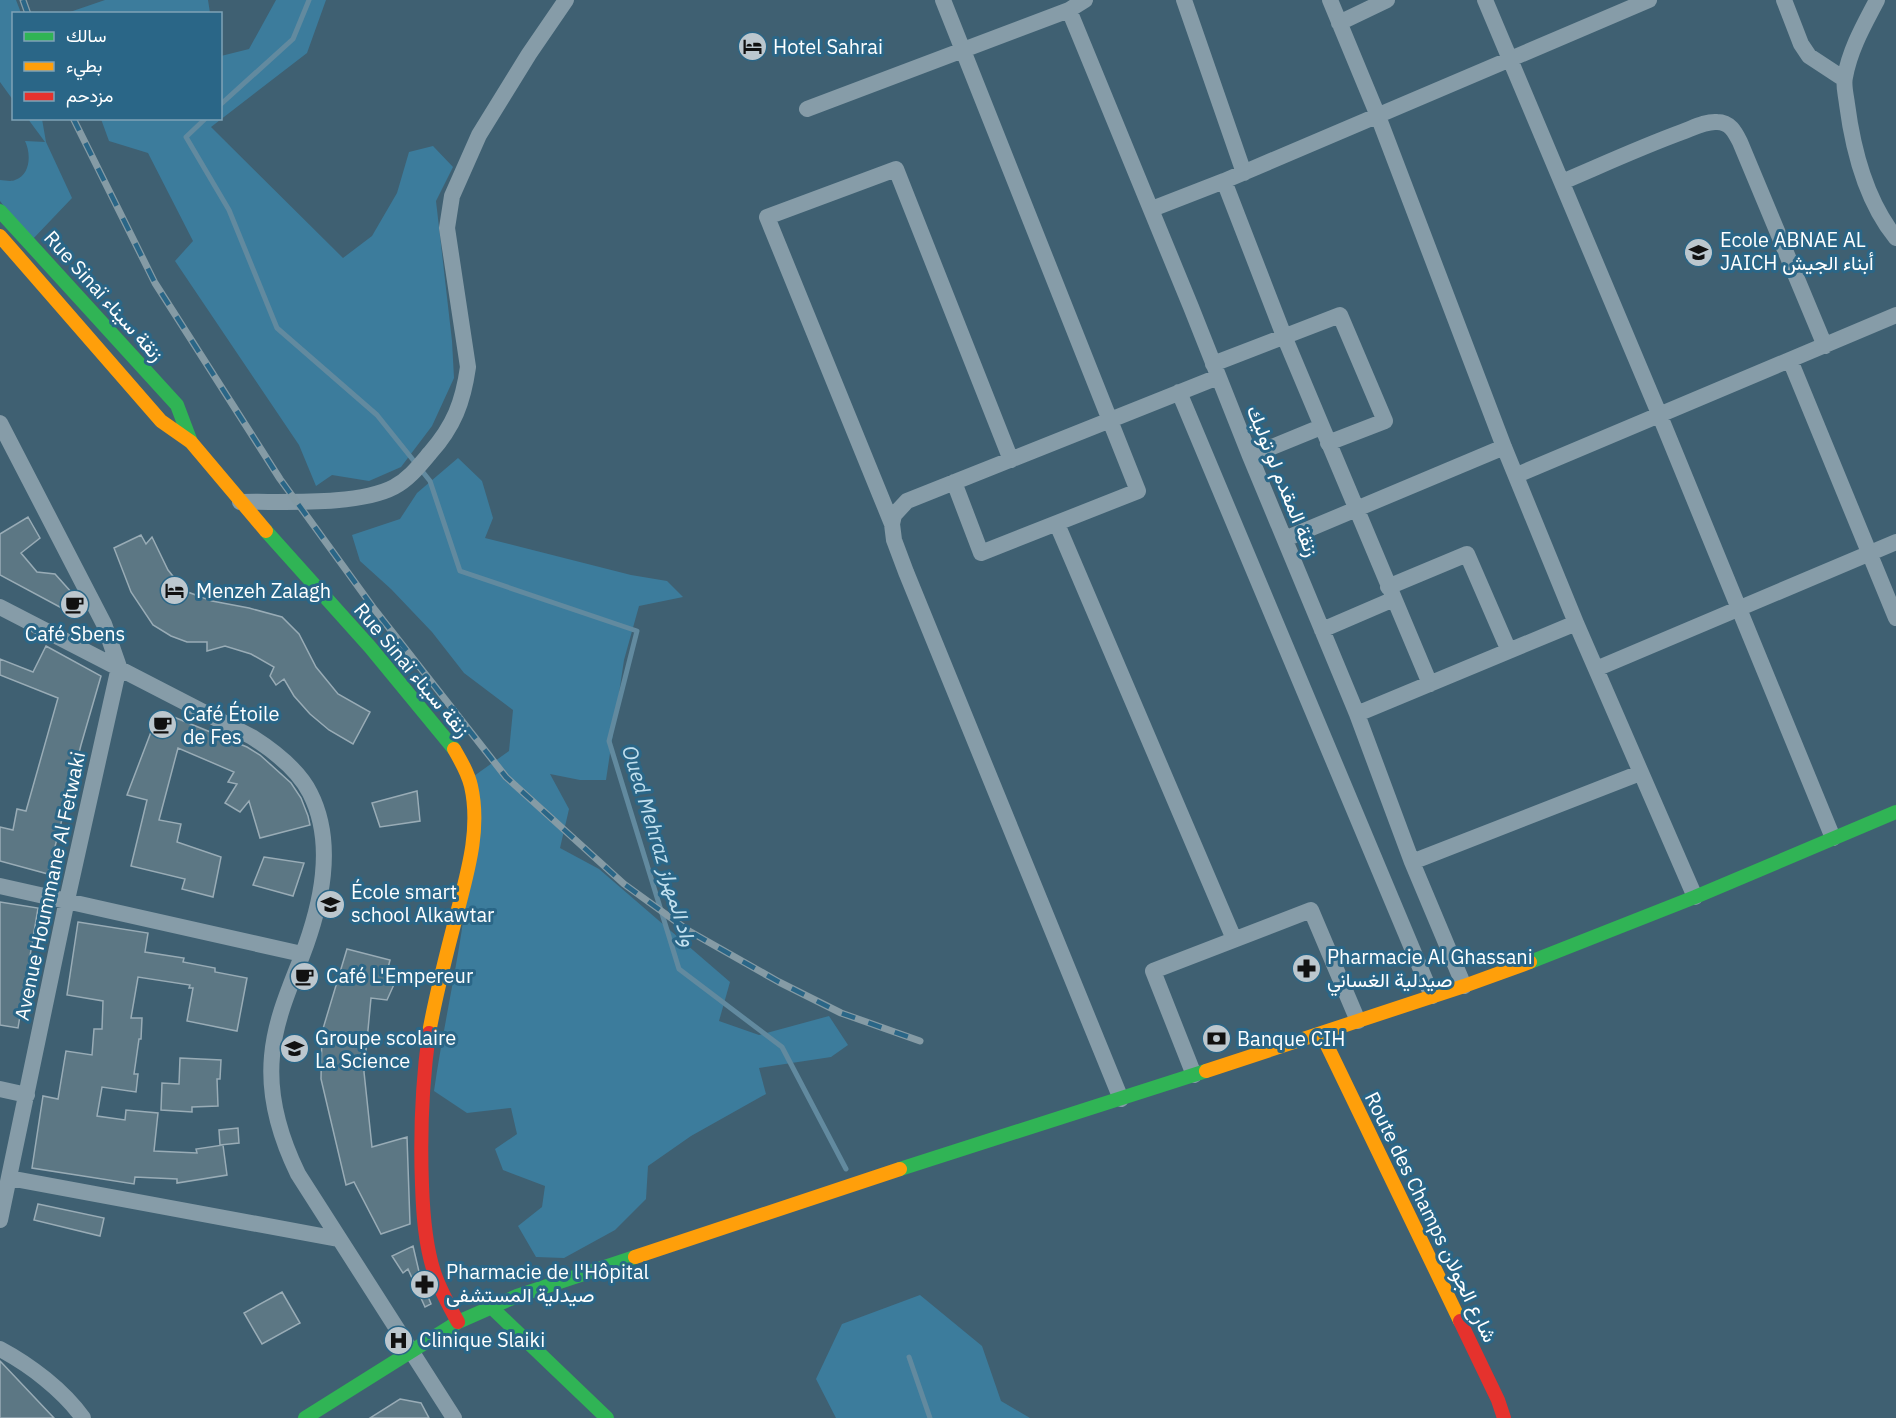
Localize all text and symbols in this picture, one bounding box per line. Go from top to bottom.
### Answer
legend [12,12,222,120]
text: سالك [66,24,106,47]
hotel icon: Hotel Sahrai [736,31,768,63]
place label: Hotel Sahrai [773,33,883,60]
text: بطيء [66,54,102,81]
text: مزدحم [66,84,113,108]
street label: Rue Sinaï زنقة سيناء [38,224,170,367]
place label: Ecole ABNAE AL JAICH أبناء الجيش [1720,226,1874,276]
school or university icon: Ecole ABNAE AL JAICH أبناء الجيش [1683,236,1715,268]
street label: زنقة المقدم لو توليك [1241,401,1326,560]
hotel icon: Menzeh Zalagh [159,575,191,607]
place label: Menzeh Zalagh [196,577,331,604]
cafe icon: Café Sbens [59,588,91,620]
street label: Rue Sinaï زنقة سيناء [348,597,477,743]
place label: Café Sbens [25,620,125,647]
place label: Café Étoile de Fes [183,700,279,750]
cafe icon: Café Étoile de Fes [146,709,178,741]
water label: Oued Mehraz واد المهراز [616,742,704,950]
street label: Avenue Hoummane Al Fetwaki [8,749,91,1023]
place label: École smart school Alkawtar [351,878,494,928]
school or university icon: École smart school Alkawtar [314,888,346,920]
place label: Pharmacie Al Ghassani صيدلية الغساني [1327,943,1533,997]
pharmacy icon: Pharmacie Al Ghassani صيدلية الغساني [1290,952,1322,984]
cafe icon: Café L'Empereur [289,960,321,992]
place label: Café L'Empereur [326,962,473,989]
bank icon: Banque CIH [1200,1023,1232,1055]
place label: Groupe scolaire La Science [315,1024,456,1074]
place label: Banque CIH [1237,1025,1345,1052]
school or university icon: Groupe scolaire La Science [278,1033,310,1065]
street label: Route des Champs شارع الجولان [1358,1087,1504,1347]
place label: Pharmacie de l'Hôpital صيدلية المستشفى [446,1258,649,1308]
pharmacy icon: Pharmacie de l'Hôpital صيدلية المستشفى [409,1268,441,1300]
hospital icon: Clinique Slaiki [382,1324,414,1356]
place label: Clinique Slaiki [419,1326,545,1353]

